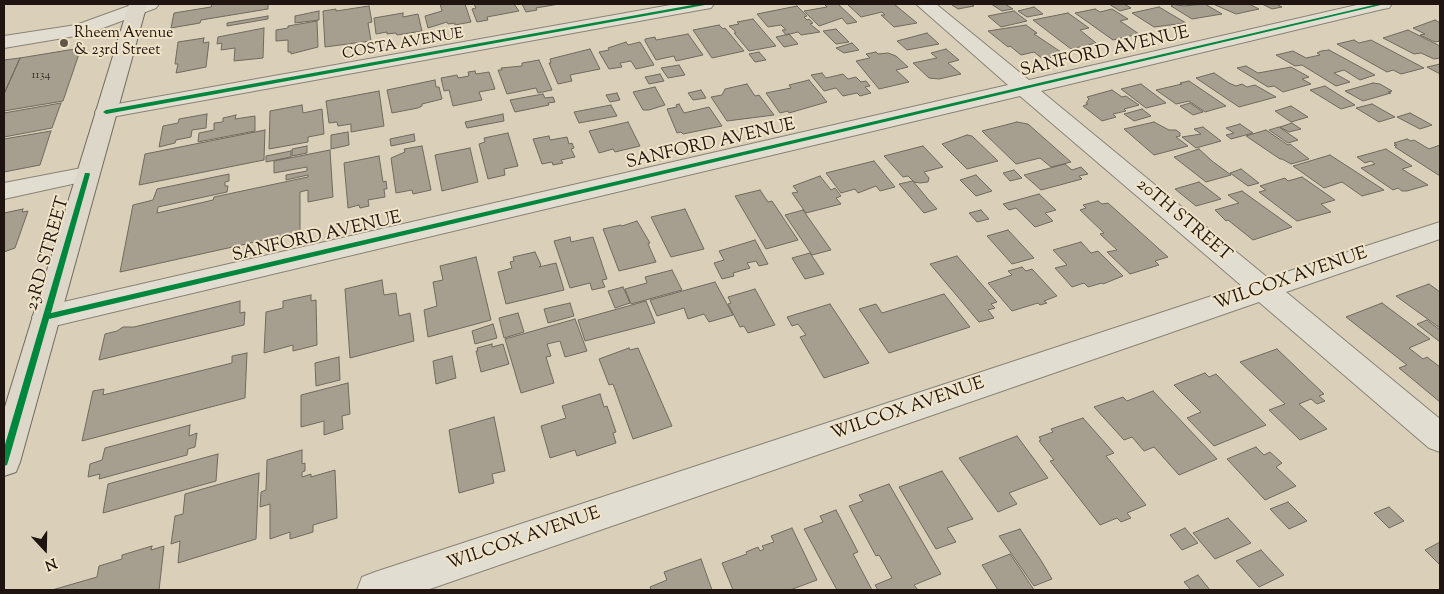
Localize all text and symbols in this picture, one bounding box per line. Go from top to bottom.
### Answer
street label: SANFORD AVENUE [1018,23,1192,83]
place label: Rheem Avenue & 23rd Street [74,25,173,60]
street label: COSTA AVENUE [341,25,465,65]
marker: Rheem Avenue & 23rd Street [58,37,70,49]
house number: 1134 [31,69,51,83]
street label: SANFORD AVENUE [624,115,798,175]
street label: 20TH STREET [1131,175,1235,267]
street label: 23RD STREET [22,195,76,313]
street label: SANFORD AVENUE [230,208,404,268]
street label: WILCOX AVENUE [1211,244,1371,316]
street label: WILCOX AVENUE [828,374,988,446]
street label: WILCOX AVENUE [444,504,604,576]
north arrow [20,524,70,574]
text: N [42,552,59,574]

